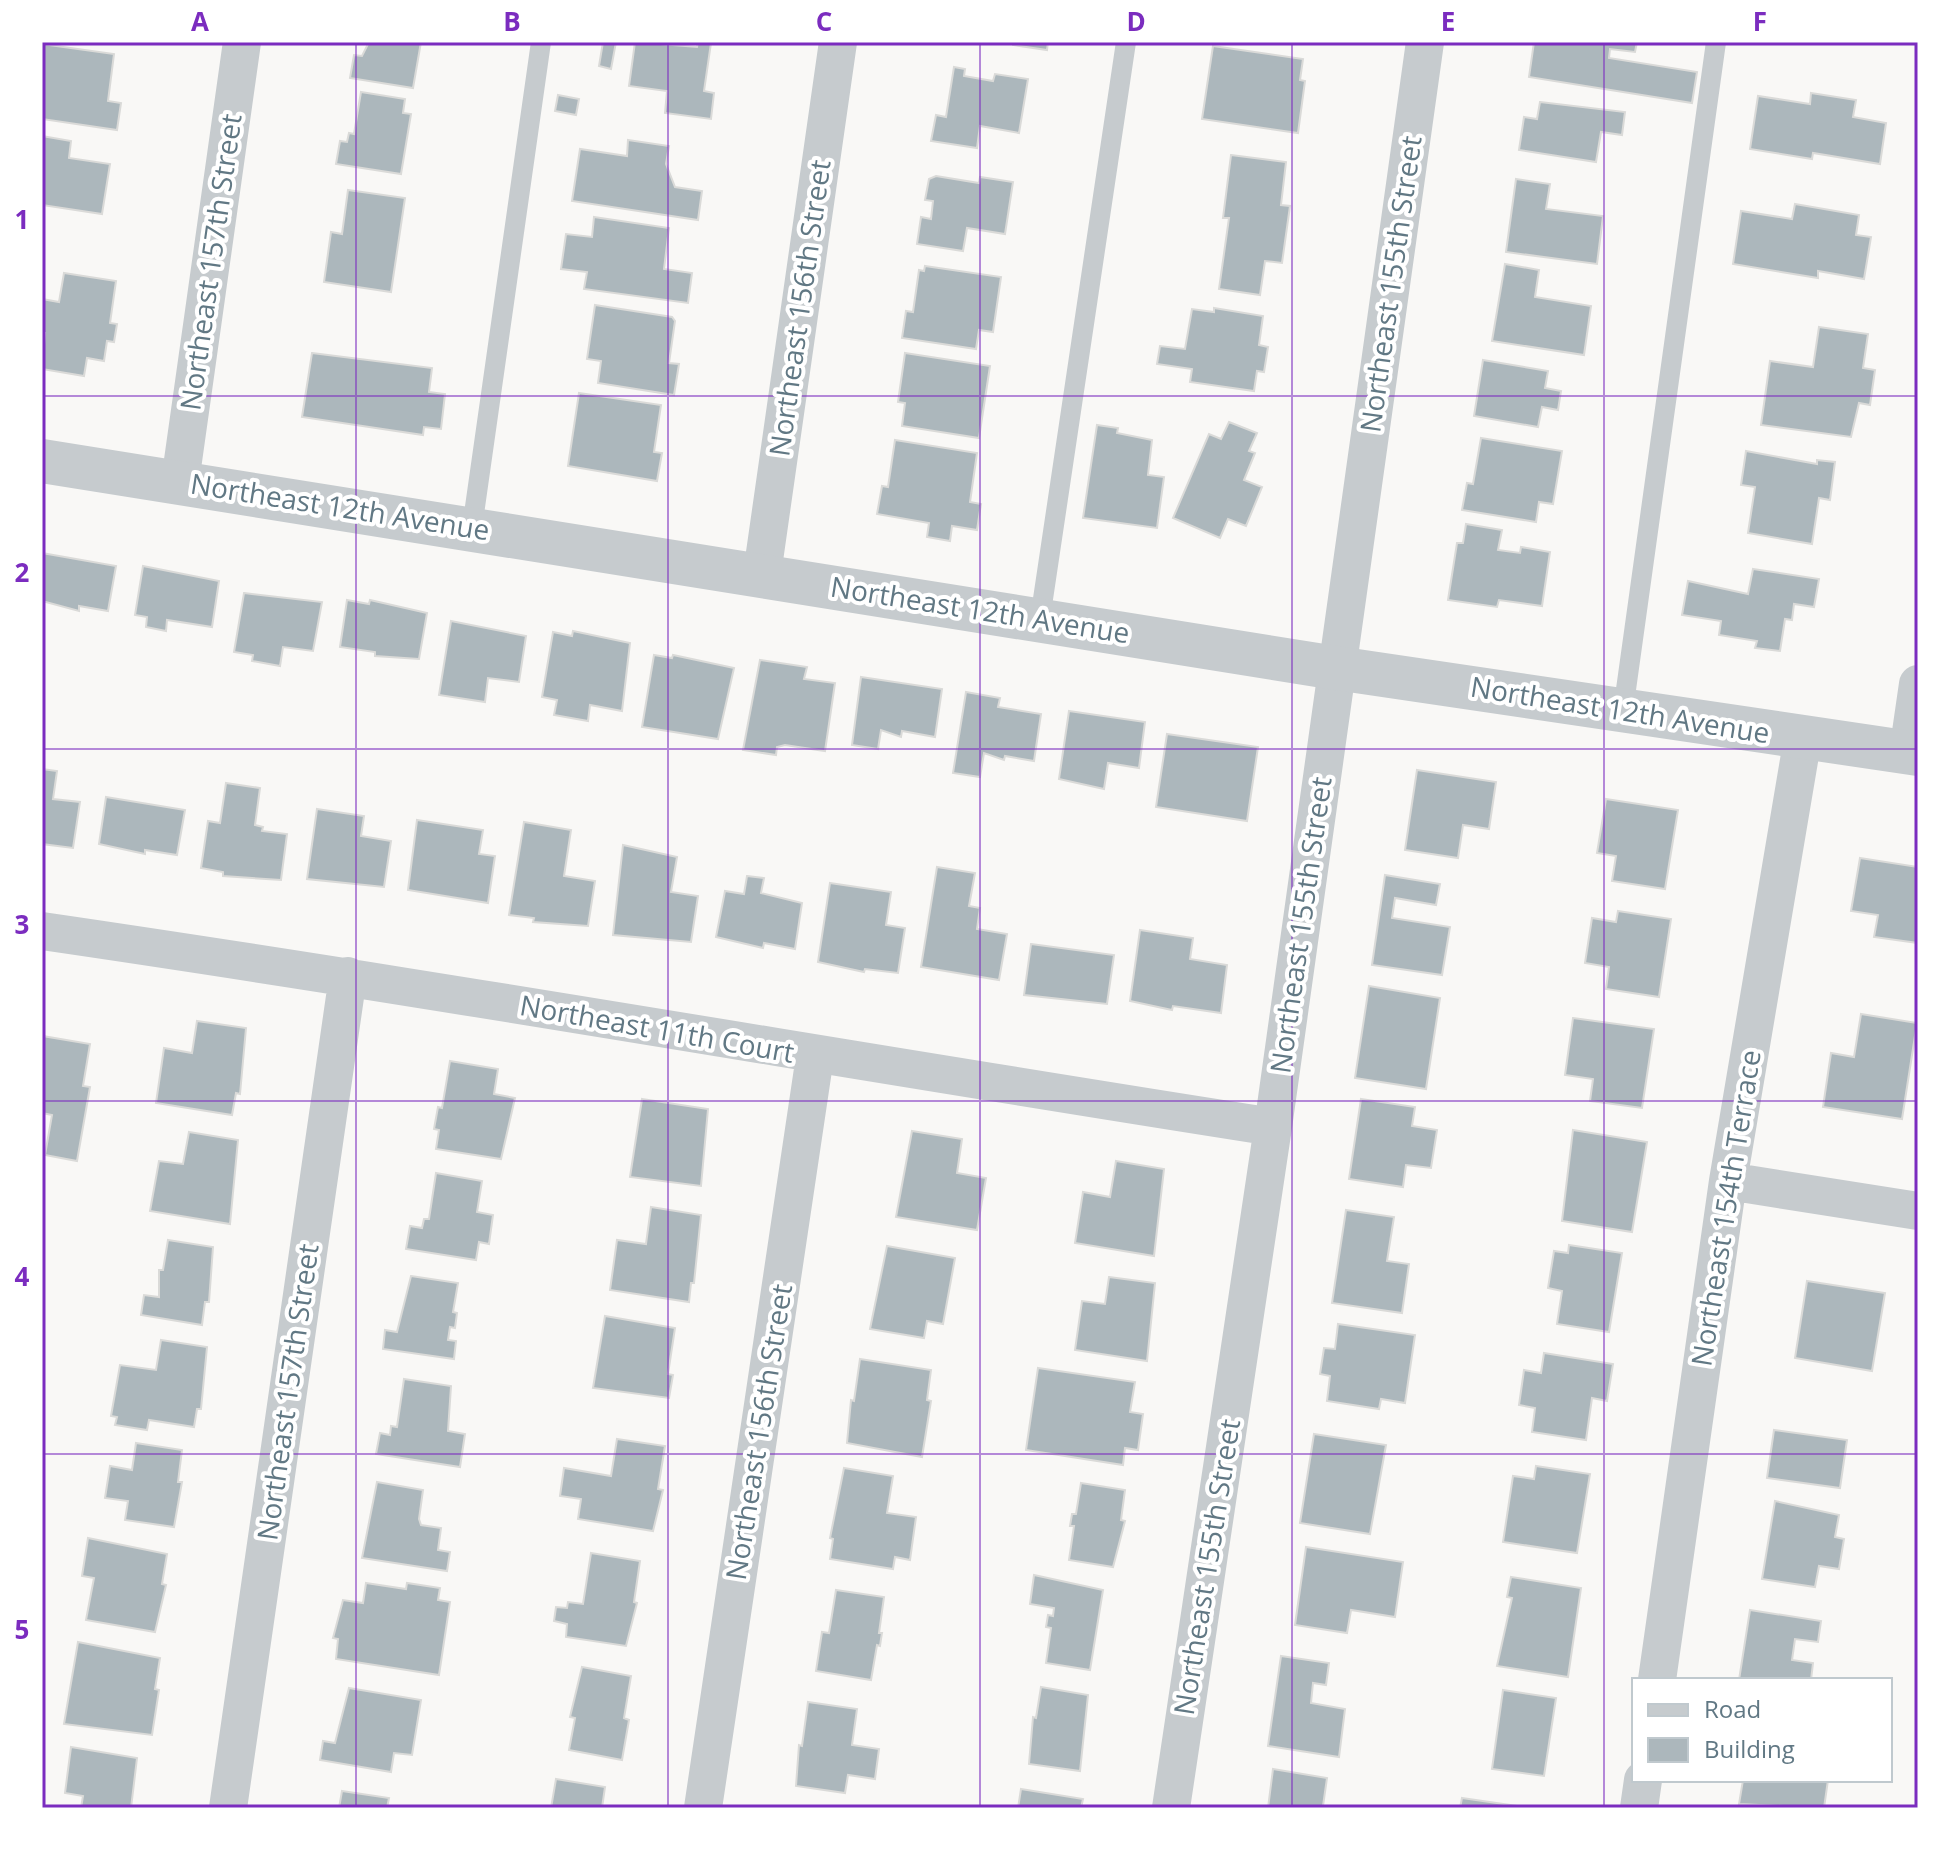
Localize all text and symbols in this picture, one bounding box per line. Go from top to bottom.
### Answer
text: A [191,3,209,39]
text: B [503,3,521,39]
text: C [816,3,832,39]
text: D [1126,3,1146,39]
text: E [1441,3,1455,39]
text: F [1753,3,1767,39]
street label: Northeast 157th Street [170,111,250,413]
street label: Northeast 155th Street [1350,133,1430,435]
street label: Northeast 156th Street [759,157,839,459]
text: 1 [15,201,29,237]
street label: Northeast 12th Avenue [188,464,492,548]
text: 2 [15,554,30,590]
street label: Northeast 12th Avenue [828,567,1132,651]
street label: Northeast 12th Avenue [1468,667,1772,751]
street label: Northeast 155th Street [1260,774,1340,1076]
text: 3 [15,906,29,942]
street label: Northeast 11th Court [517,985,797,1071]
street label: Northeast 154th Terrace [1681,1047,1769,1369]
street label: Northeast 157th Street [247,1241,327,1543]
text: 4 [15,1258,30,1294]
street label: Northeast 156th Street [716,1281,800,1583]
street label: Northeast 155th Street [1164,1416,1248,1718]
text: 5 [15,1611,29,1647]
legend [1632,1678,1892,1782]
text: Road [1704,1692,1761,1725]
text: Building [1704,1732,1795,1765]

